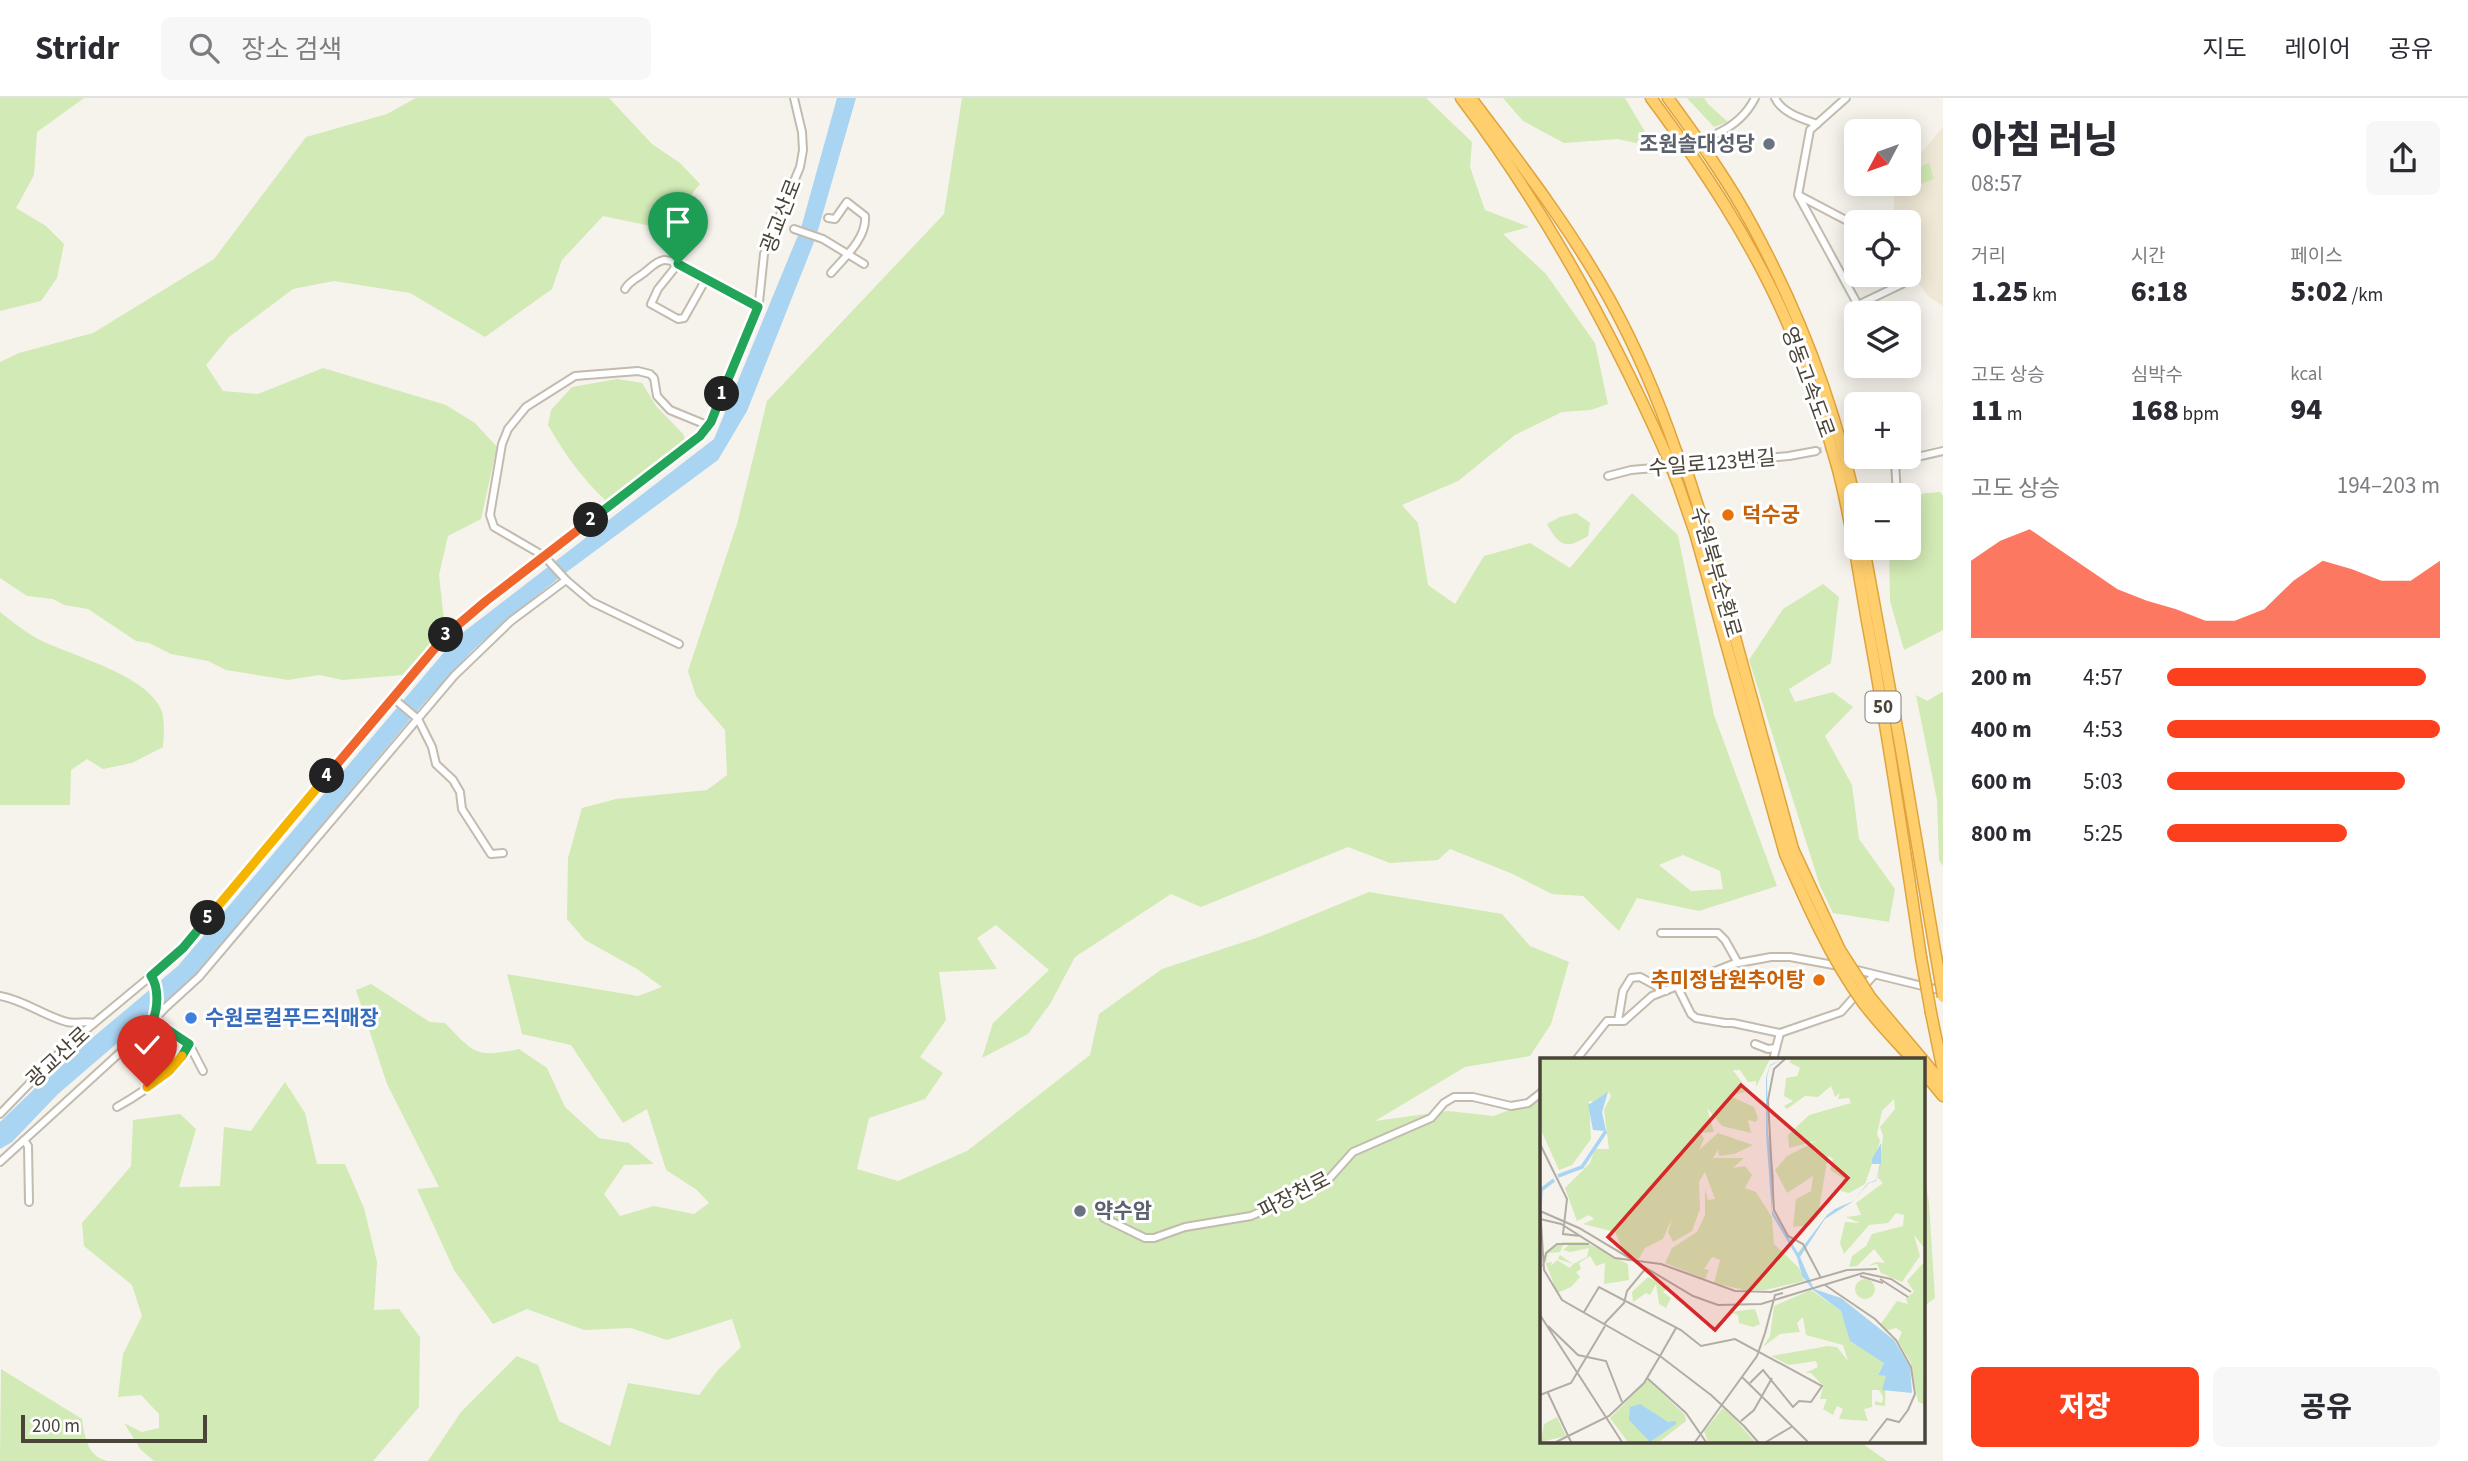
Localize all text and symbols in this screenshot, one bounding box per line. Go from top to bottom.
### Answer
search box [161,17,651,80]
text: Stridr [35,25,119,72]
icon: search [185,29,223,67]
text: 장소 검색 [241,31,342,68]
text: 지도 [2202,32,2247,67]
text: 레이어 [2285,32,2351,67]
text: 공유 [2389,32,2433,67]
text: 아침 러닝 [1971,114,2118,168]
north arrow [1844,119,1922,196]
map controls [1844,119,1921,560]
button: share [2366,121,2440,195]
place label: 조원솔대성당 [1639,129,1755,159]
marker: 조원솔대성당 [1761,136,1777,152]
text: 08:57 [1971,167,2022,200]
street label: 광교산로 [753,175,809,257]
pin [648,192,708,264]
icon: arrive [659,203,697,241]
button: locate [1844,210,1921,287]
text: 거리 [1971,243,2006,270]
text: 시간 [2131,243,2166,270]
text: 페이스 [2290,243,2343,270]
text: 1.25 [1971,270,2028,313]
text: 6:18 [2131,270,2188,313]
text: 5:02 [2290,270,2348,313]
text: km [2028,282,2057,309]
text: /km [2348,282,2383,309]
button: layers [1844,301,1921,378]
street label: 영동고속도로 [1774,322,1842,442]
text: kcal [2290,361,2322,388]
text: 고도 상승 [1971,362,2045,389]
text: 심박수 [2131,362,2183,389]
pin: 1 [704,376,740,412]
text: 1 [716,380,727,407]
text: 94 [2290,388,2322,431]
text: 11 [1971,389,2003,432]
text: 168 [2131,389,2179,432]
button: + [1844,392,1921,469]
text: m [2003,401,2023,428]
text: bpm [2179,401,2219,428]
street label: 수일로123번길 [1647,442,1777,484]
text: 194–203 m [2337,469,2440,502]
text: 고도 상승 [1971,472,2060,505]
button: − [1844,483,1921,560]
place label: 덕수궁 [1742,500,1800,530]
pin: 2 [574,502,608,538]
street label: 수원북부순환로 [1683,503,1749,641]
text: 2 [585,506,596,533]
marker: 덕수궁 [1720,507,1736,523]
pin: 3 [428,618,464,652]
text: 3 [440,621,451,648]
text: 200 m [1971,661,2032,694]
text: 4:57 [2083,661,2123,694]
road number: 50 [1866,692,1900,722]
text: 400 m [1971,713,2032,746]
text: 4:53 [2083,713,2123,746]
pin: 4 [310,758,344,794]
text: 4 [321,762,332,789]
text: 600 m [1971,765,2032,798]
text: 5:03 [2083,765,2123,798]
text: 800 m [1971,817,2032,850]
text: 5:25 [2083,817,2123,850]
pin: 5 [190,900,226,936]
text: 5 [202,904,213,931]
place label: 추미정남원추어탕 [1650,965,1805,995]
marker: 추미정남원추어탕 [1811,972,1827,988]
place label: 수원로컬푸드직매장 [205,1003,379,1033]
marker: 수원로컬푸드직매장 [183,1010,199,1026]
pin [117,1015,177,1087]
street label: 광교산로 [20,1020,96,1094]
icon: check [128,1026,166,1064]
inset map [1540,1058,1926,1444]
street label: 파장천로 [1253,1164,1335,1226]
place label: 약수암 [1094,1196,1152,1226]
marker: 약수암 [1072,1203,1088,1219]
button: 저장 [1971,1367,2199,1447]
button: 공유 [2213,1367,2440,1447]
scale bar [21,1412,206,1444]
text: 200 m [32,1413,80,1440]

